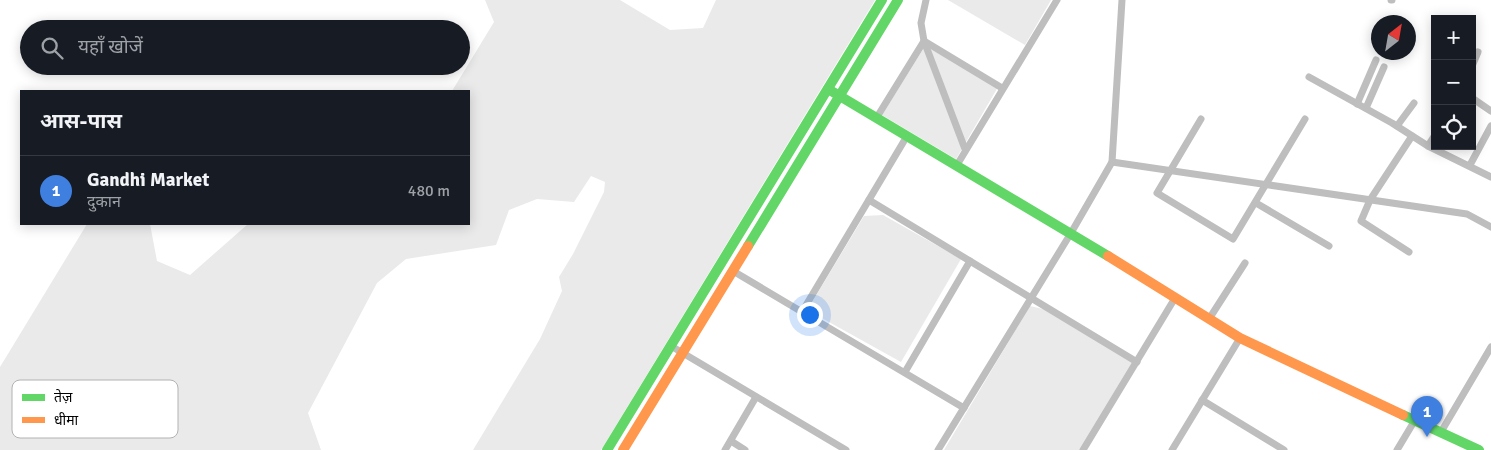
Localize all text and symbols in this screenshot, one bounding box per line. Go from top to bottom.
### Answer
north arrow [1371,15,1416,60]
map controls [1431,15,1476,150]
button: + [1431,15,1476,60]
search box [20,20,470,75]
icon: search [38,34,66,62]
text: यहाँ खोजें [78,35,143,59]
button: − [1431,60,1476,105]
button: locate [1431,105,1476,150]
text: आस-पास [40,108,122,134]
text: Gandhi Market [87,168,209,192]
text: 1 [52,181,60,201]
text: 480 m [408,181,450,201]
text: दुकान [87,192,121,212]
your location [797,302,823,328]
legend [12,380,178,438]
text: तेज़ [54,388,73,406]
pin: 1 [1411,396,1443,437]
text: धीमा [54,412,79,429]

